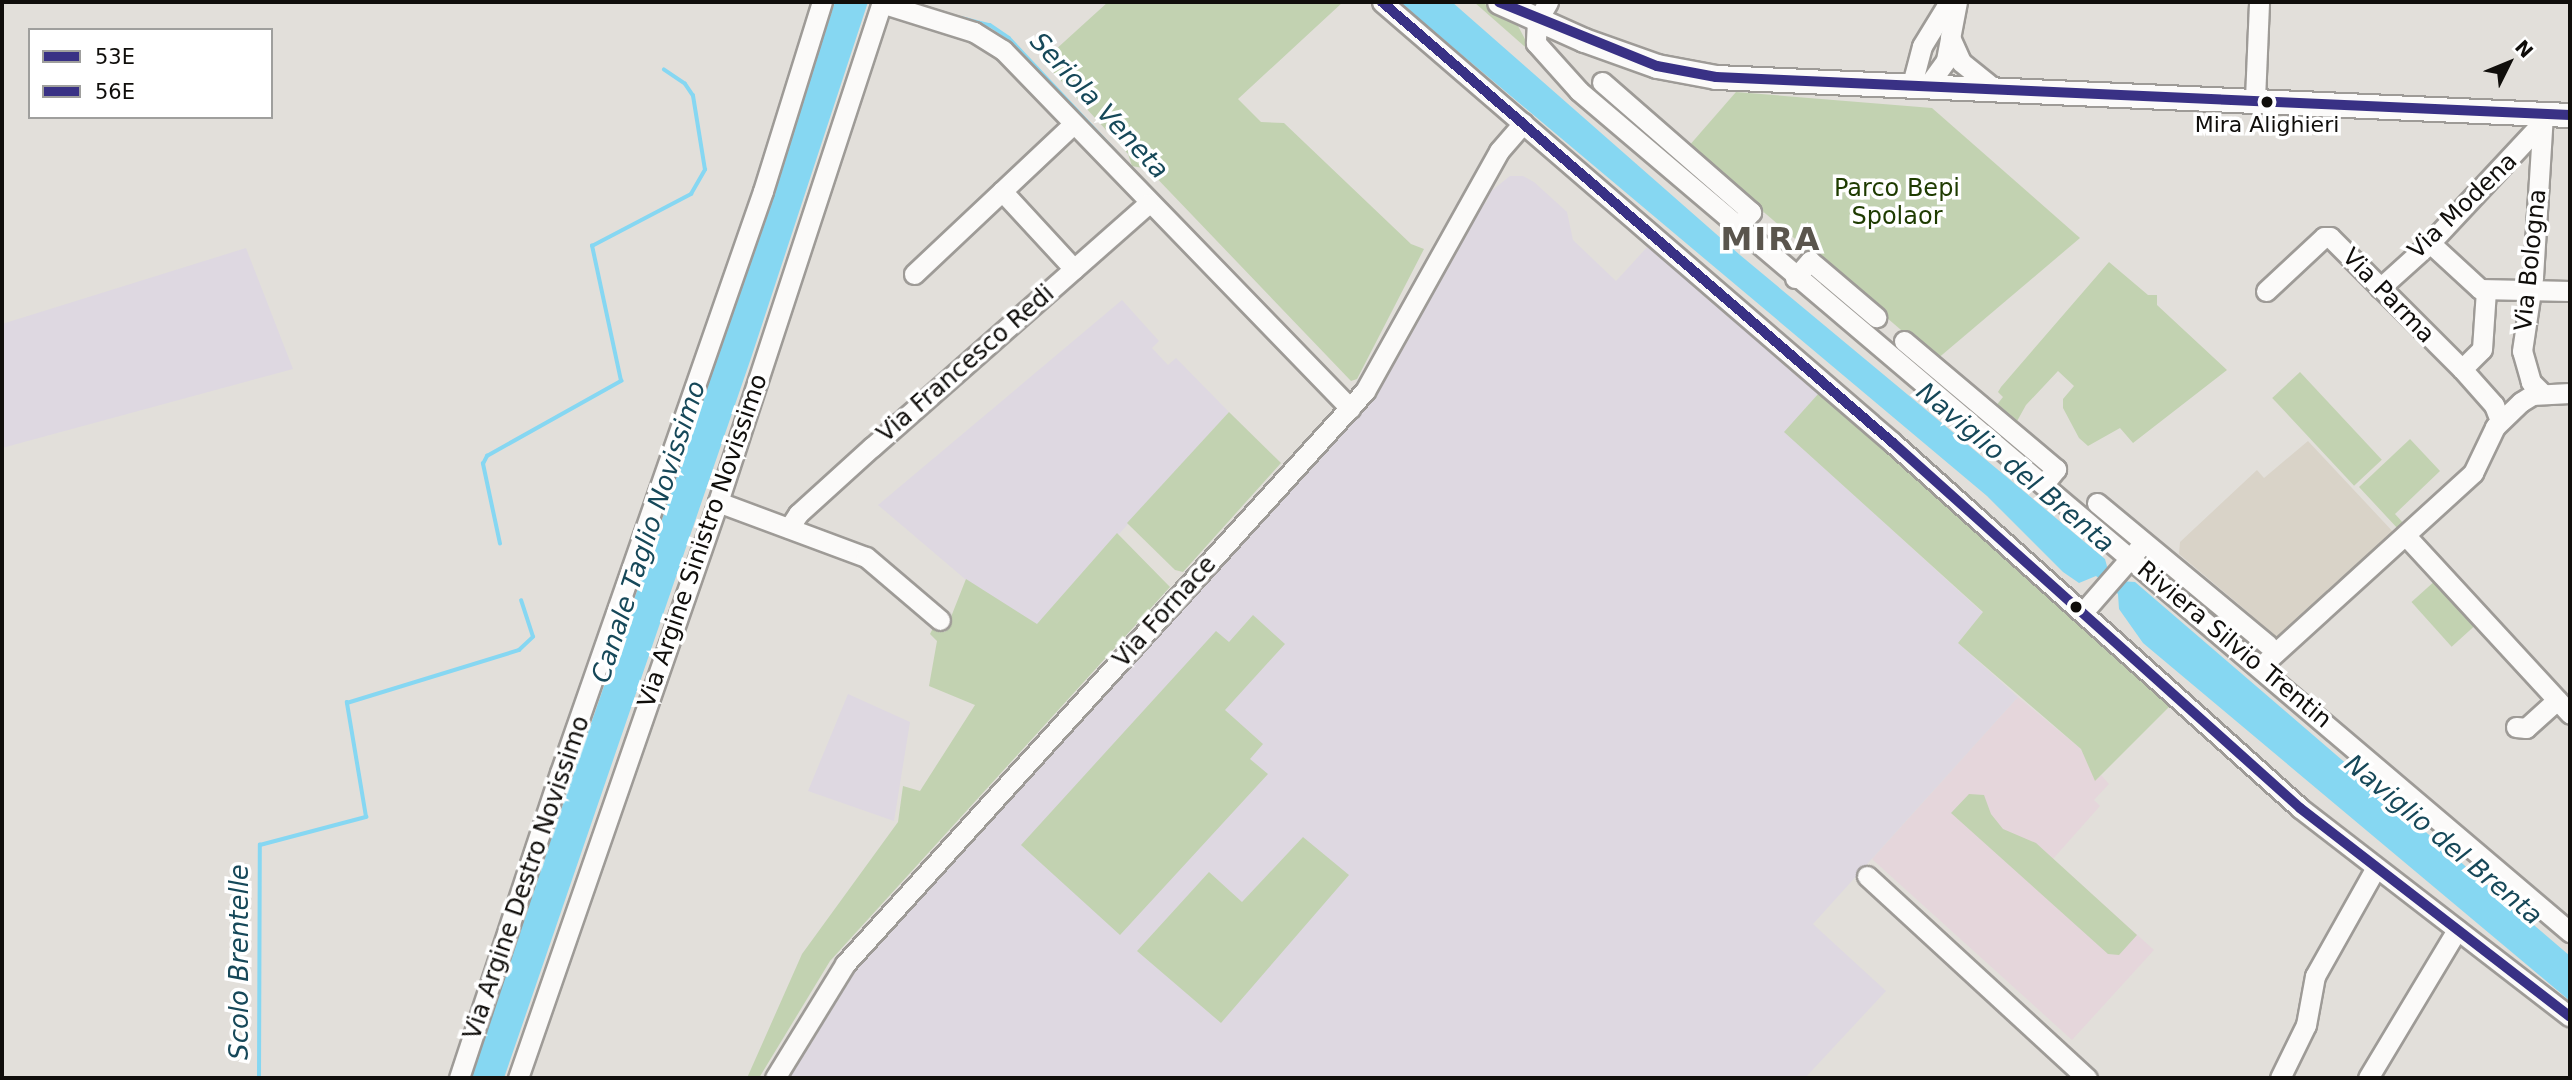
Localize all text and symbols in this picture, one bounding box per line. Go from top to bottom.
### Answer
water label: Seriola Veneta [1023,26,1175,186]
legend [28,28,273,119]
north arrow [2474,28,2544,98]
text: N [2511,35,2538,62]
text: 53E [95,45,135,69]
text: 56E [95,80,135,104]
marker: Mira Alighieri [2260,95,2274,109]
place label: Mira Alighieri [2195,112,2339,138]
street label: Via Modena [2403,147,2523,265]
park label: Parco Bepi Spolaor [1834,175,1960,231]
street label: Via Bologna [2509,188,2553,332]
district label: MIRA [1721,220,1821,258]
street label: Via Parma [2336,243,2440,349]
street label: Via Francesco Redi [872,279,1060,449]
street label: Via Argine Sinistro Novissimo [632,370,774,712]
water label: Naviglio del Brenta [1910,376,2120,560]
water label: Canale Taglio Novissimo [585,377,713,687]
street label: Via Fornace [1108,550,1222,674]
street label: Riviera Silvio Trentin [2131,555,2337,735]
unlabelled marker [2069,600,2083,614]
street label: Via Argine Destro Novissimo [458,712,596,1044]
water label: Naviglio del Brenta [2338,748,2548,932]
water label: Scolo Brentelle [224,864,256,1060]

